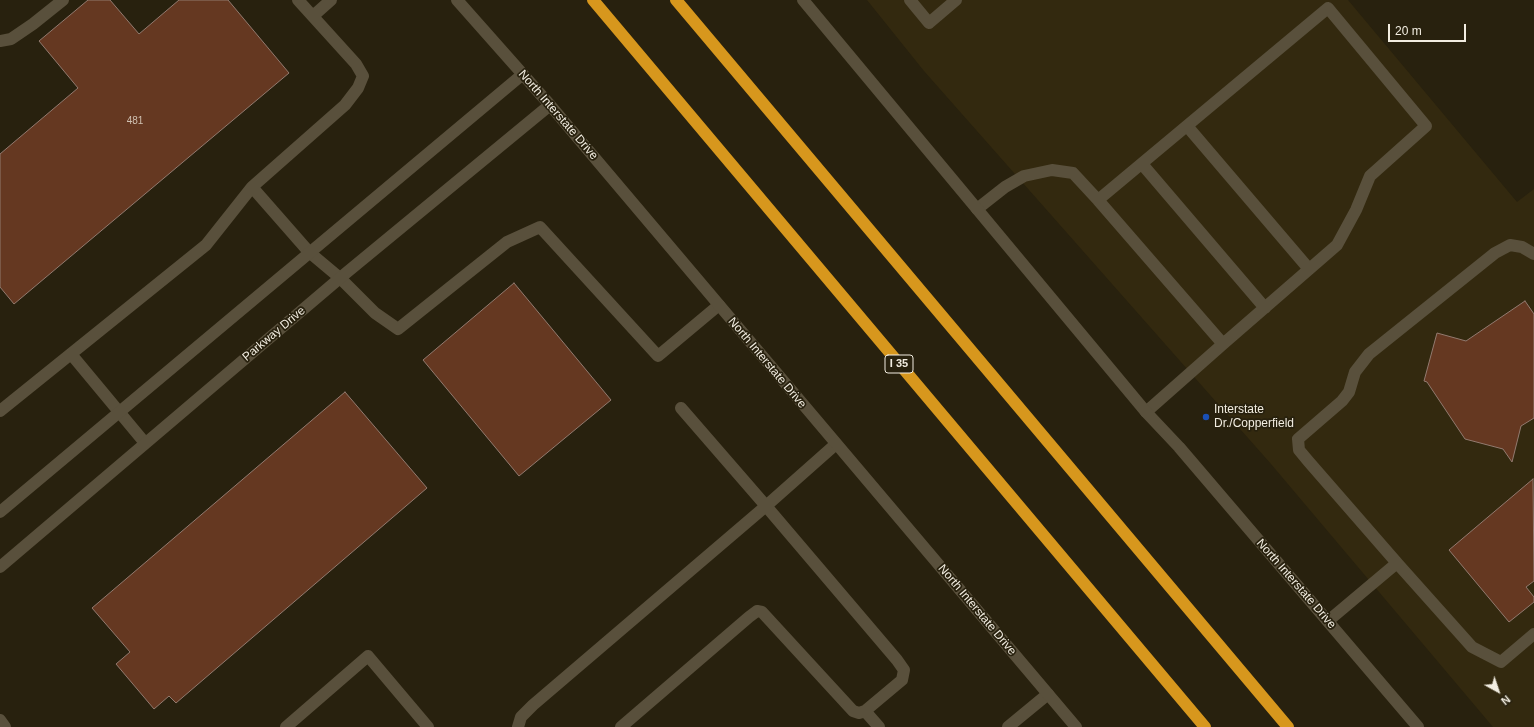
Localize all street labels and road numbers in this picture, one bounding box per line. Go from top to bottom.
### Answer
street label: North Interstate Drive [515,67,601,163]
street label: Parkway Drive [240,304,308,364]
street label: North Interstate Drive [725,315,809,411]
road number: I 35 [885,355,913,373]
street label: North Interstate Drive [1253,536,1339,632]
street label: North Interstate Drive [935,562,1019,658]

